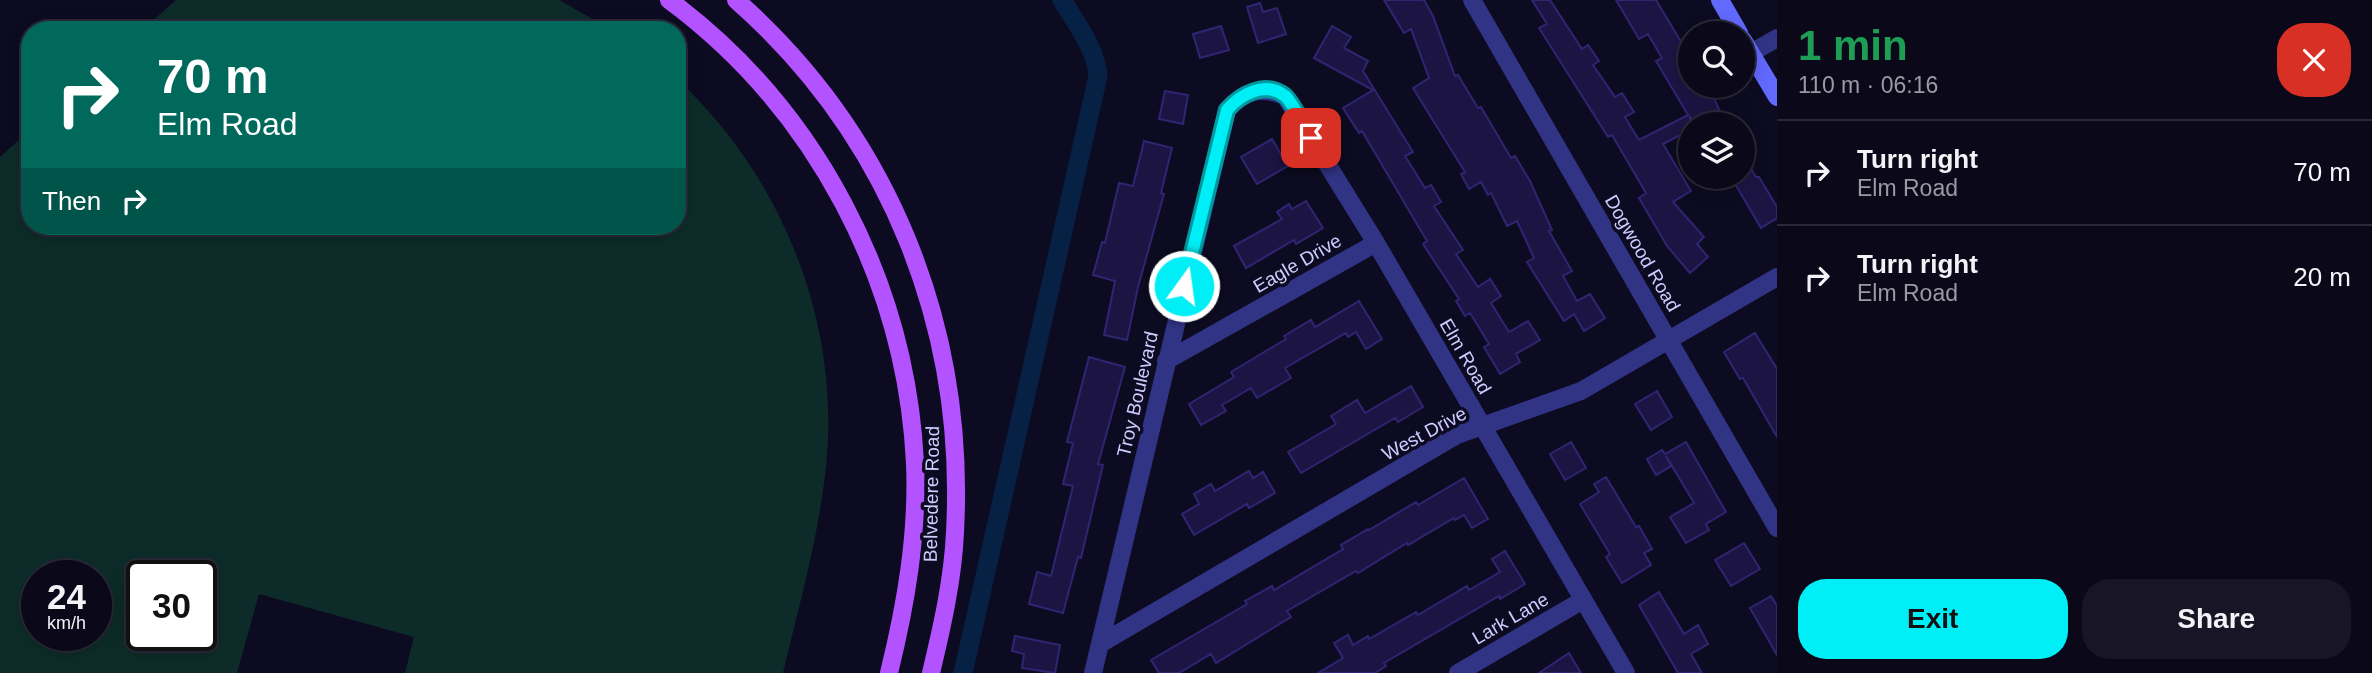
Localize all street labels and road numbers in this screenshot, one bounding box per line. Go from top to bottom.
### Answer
street label: Dogwood Road [1601,191,1684,315]
street label: Eagle Drive [1249,230,1345,297]
street label: Elm Road [1436,315,1496,398]
street label: Troy Boulevard [1113,329,1162,459]
street label: West Drive [1378,402,1470,464]
street label: Belvedere Road [920,426,943,562]
street label: Lark Lane [1468,588,1552,649]

